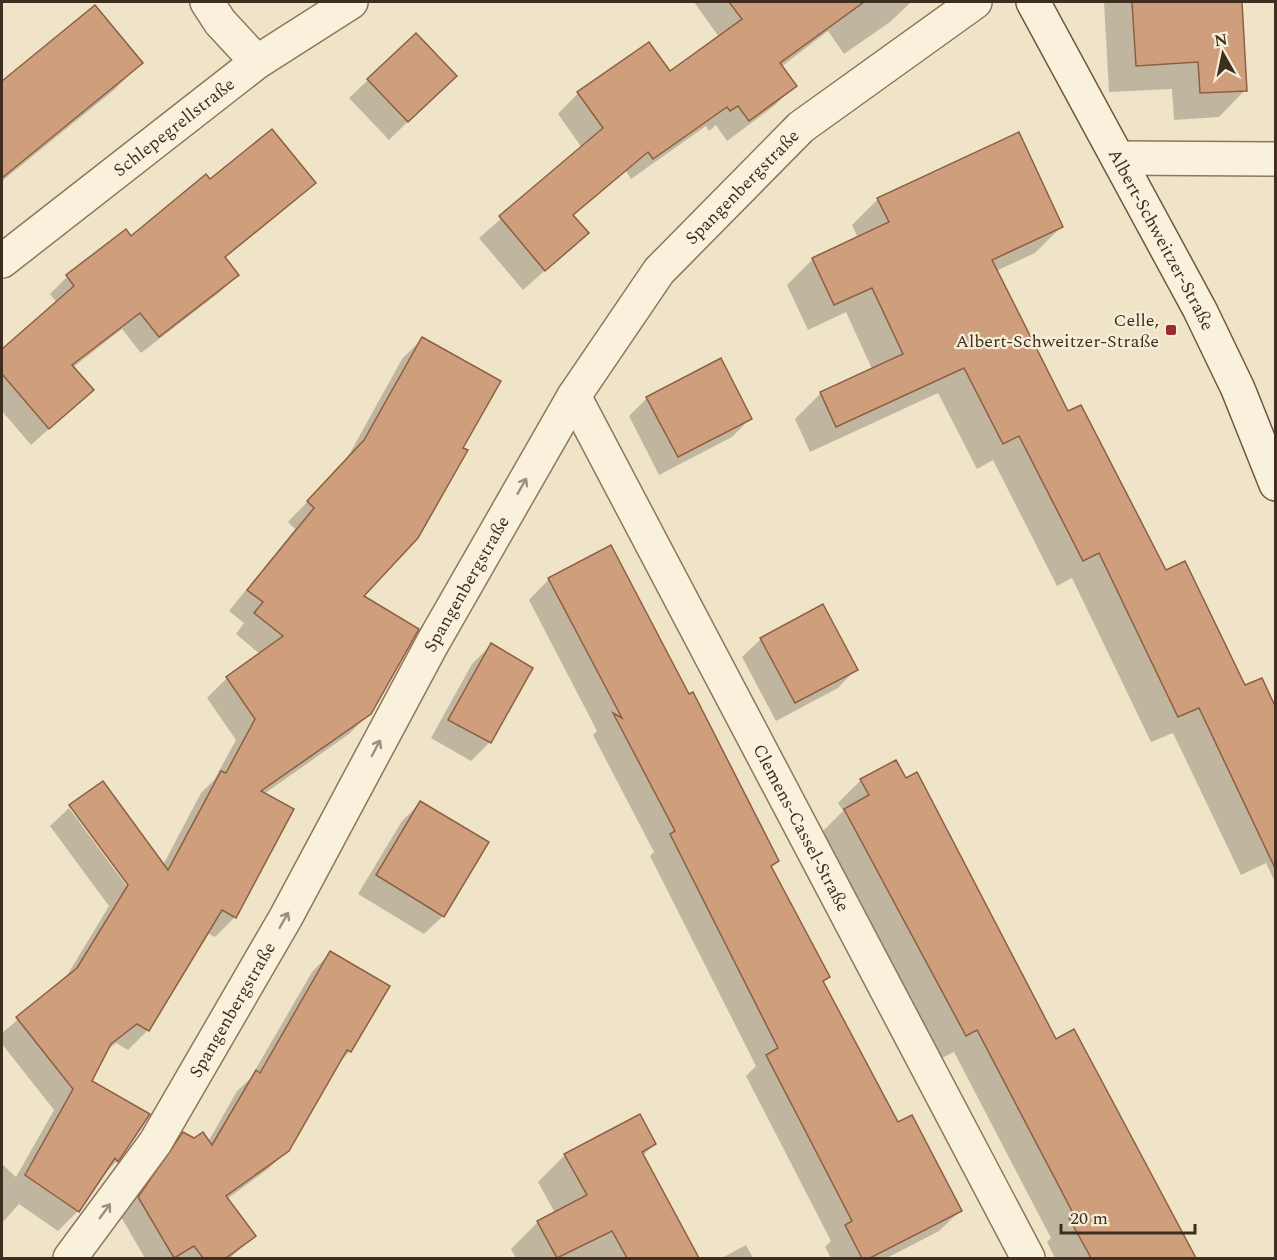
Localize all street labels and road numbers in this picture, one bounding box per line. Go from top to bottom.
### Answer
street label: Schlepegrellstraße [107,71,241,183]
street label: Spangenbergstraße [679,123,805,251]
street label: Albert-Schweitzer-Straße [1101,143,1221,335]
street label: Spangenbergstraße [417,511,516,657]
street label: Clemens-Cassel-Straße [746,739,857,917]
street label: Spangenbergstraße [182,937,282,1083]

